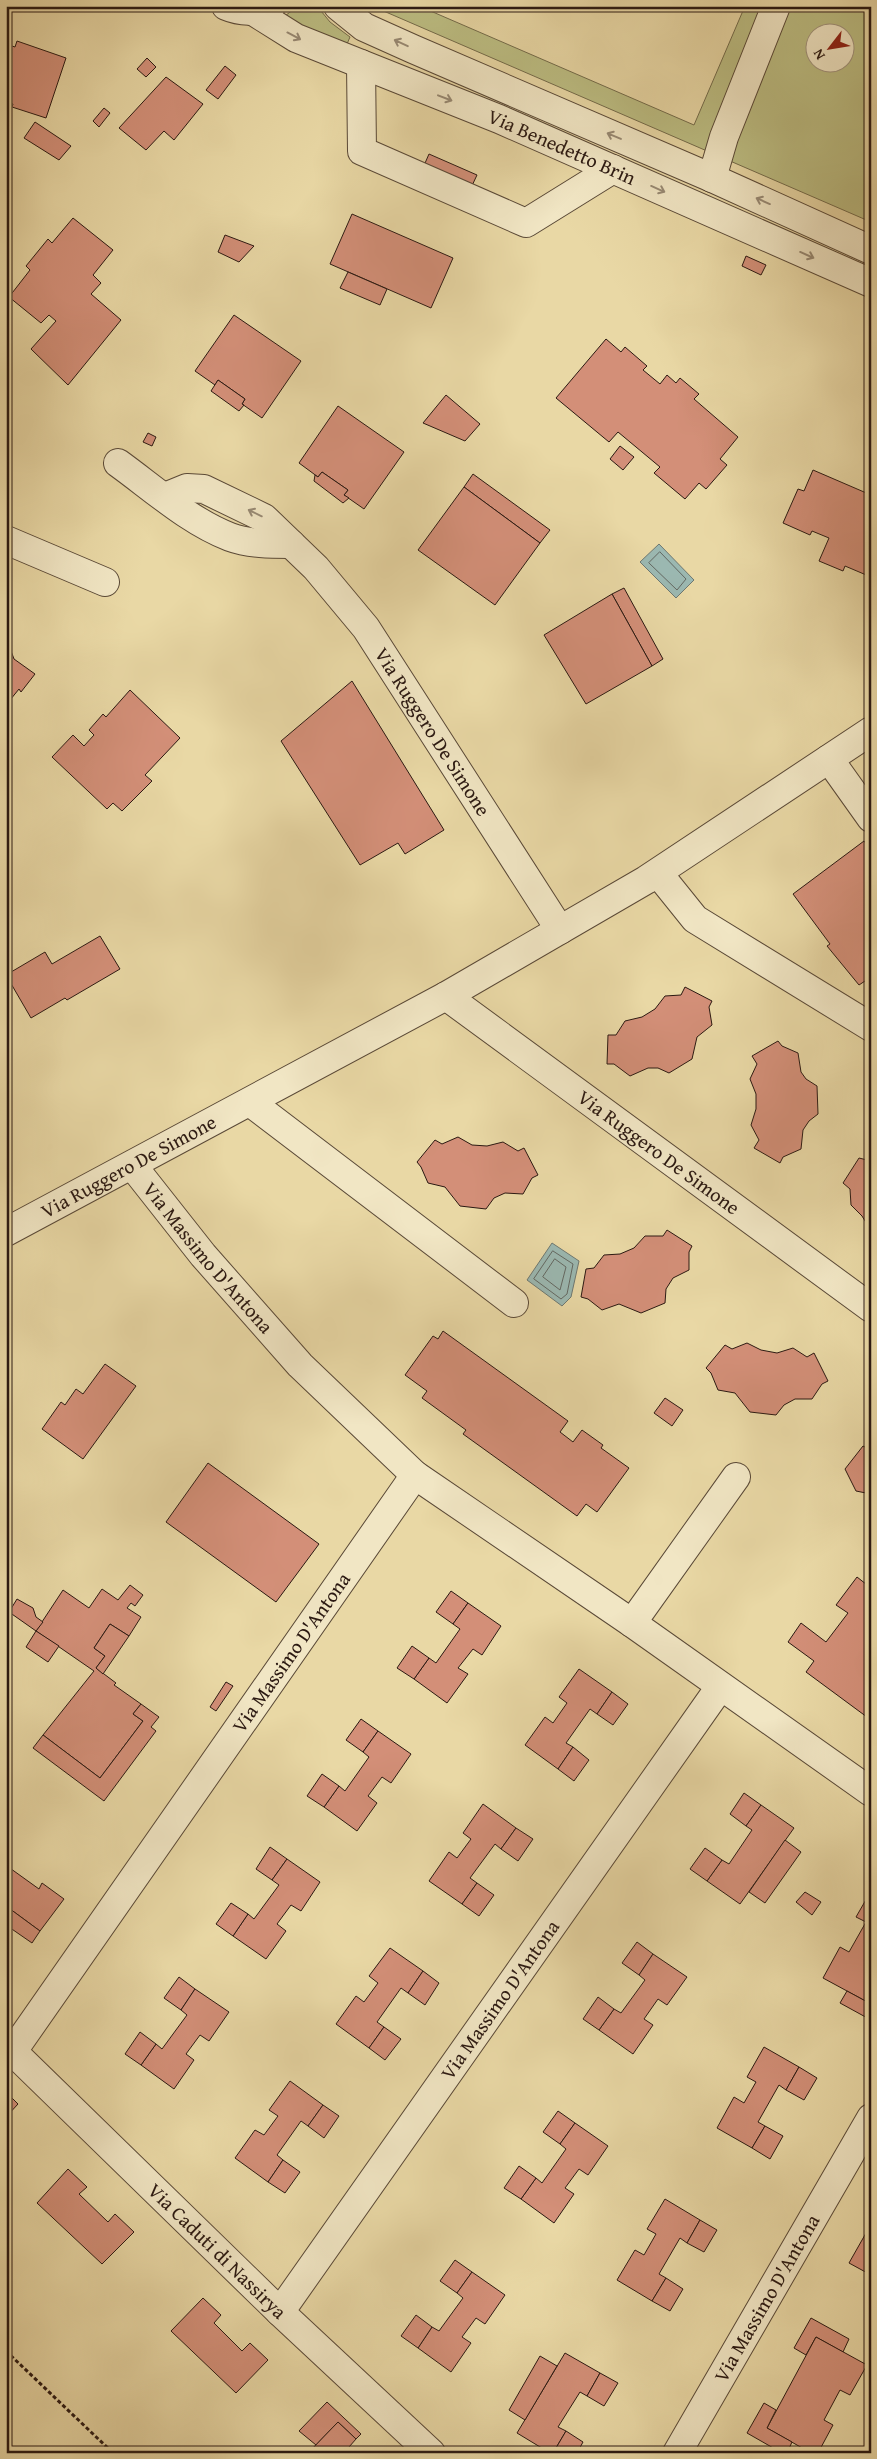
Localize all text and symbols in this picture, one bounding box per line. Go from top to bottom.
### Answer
north arrow [804,22,854,72]
one-way arrow [287,31,302,41]
one-way arrow [394,38,409,48]
text: N [808,45,830,64]
one-way arrow [436,94,452,103]
street label: Via Benedetto Brin [484,101,641,192]
one-way arrow [607,130,622,140]
one-way arrow [650,184,665,194]
one-way arrow [756,196,771,206]
one-way arrow [799,250,814,260]
one-way arrow [247,508,262,518]
street label: Via Ruggero De Simone [368,641,498,821]
street label: Via Ruggero De Simone [572,1082,746,1221]
street label: Via Ruggero De Simone [35,1107,221,1225]
street label: Via Massimo D'Antona [137,1175,281,1340]
street label: Via Massimo D'Antona [225,1566,357,1738]
street label: Via Massimo D'Antona [433,1913,566,2085]
street label: Via Caduti di Nassirya [142,2176,294,2325]
street label: Via Massimo D'Antona [706,2208,827,2387]

